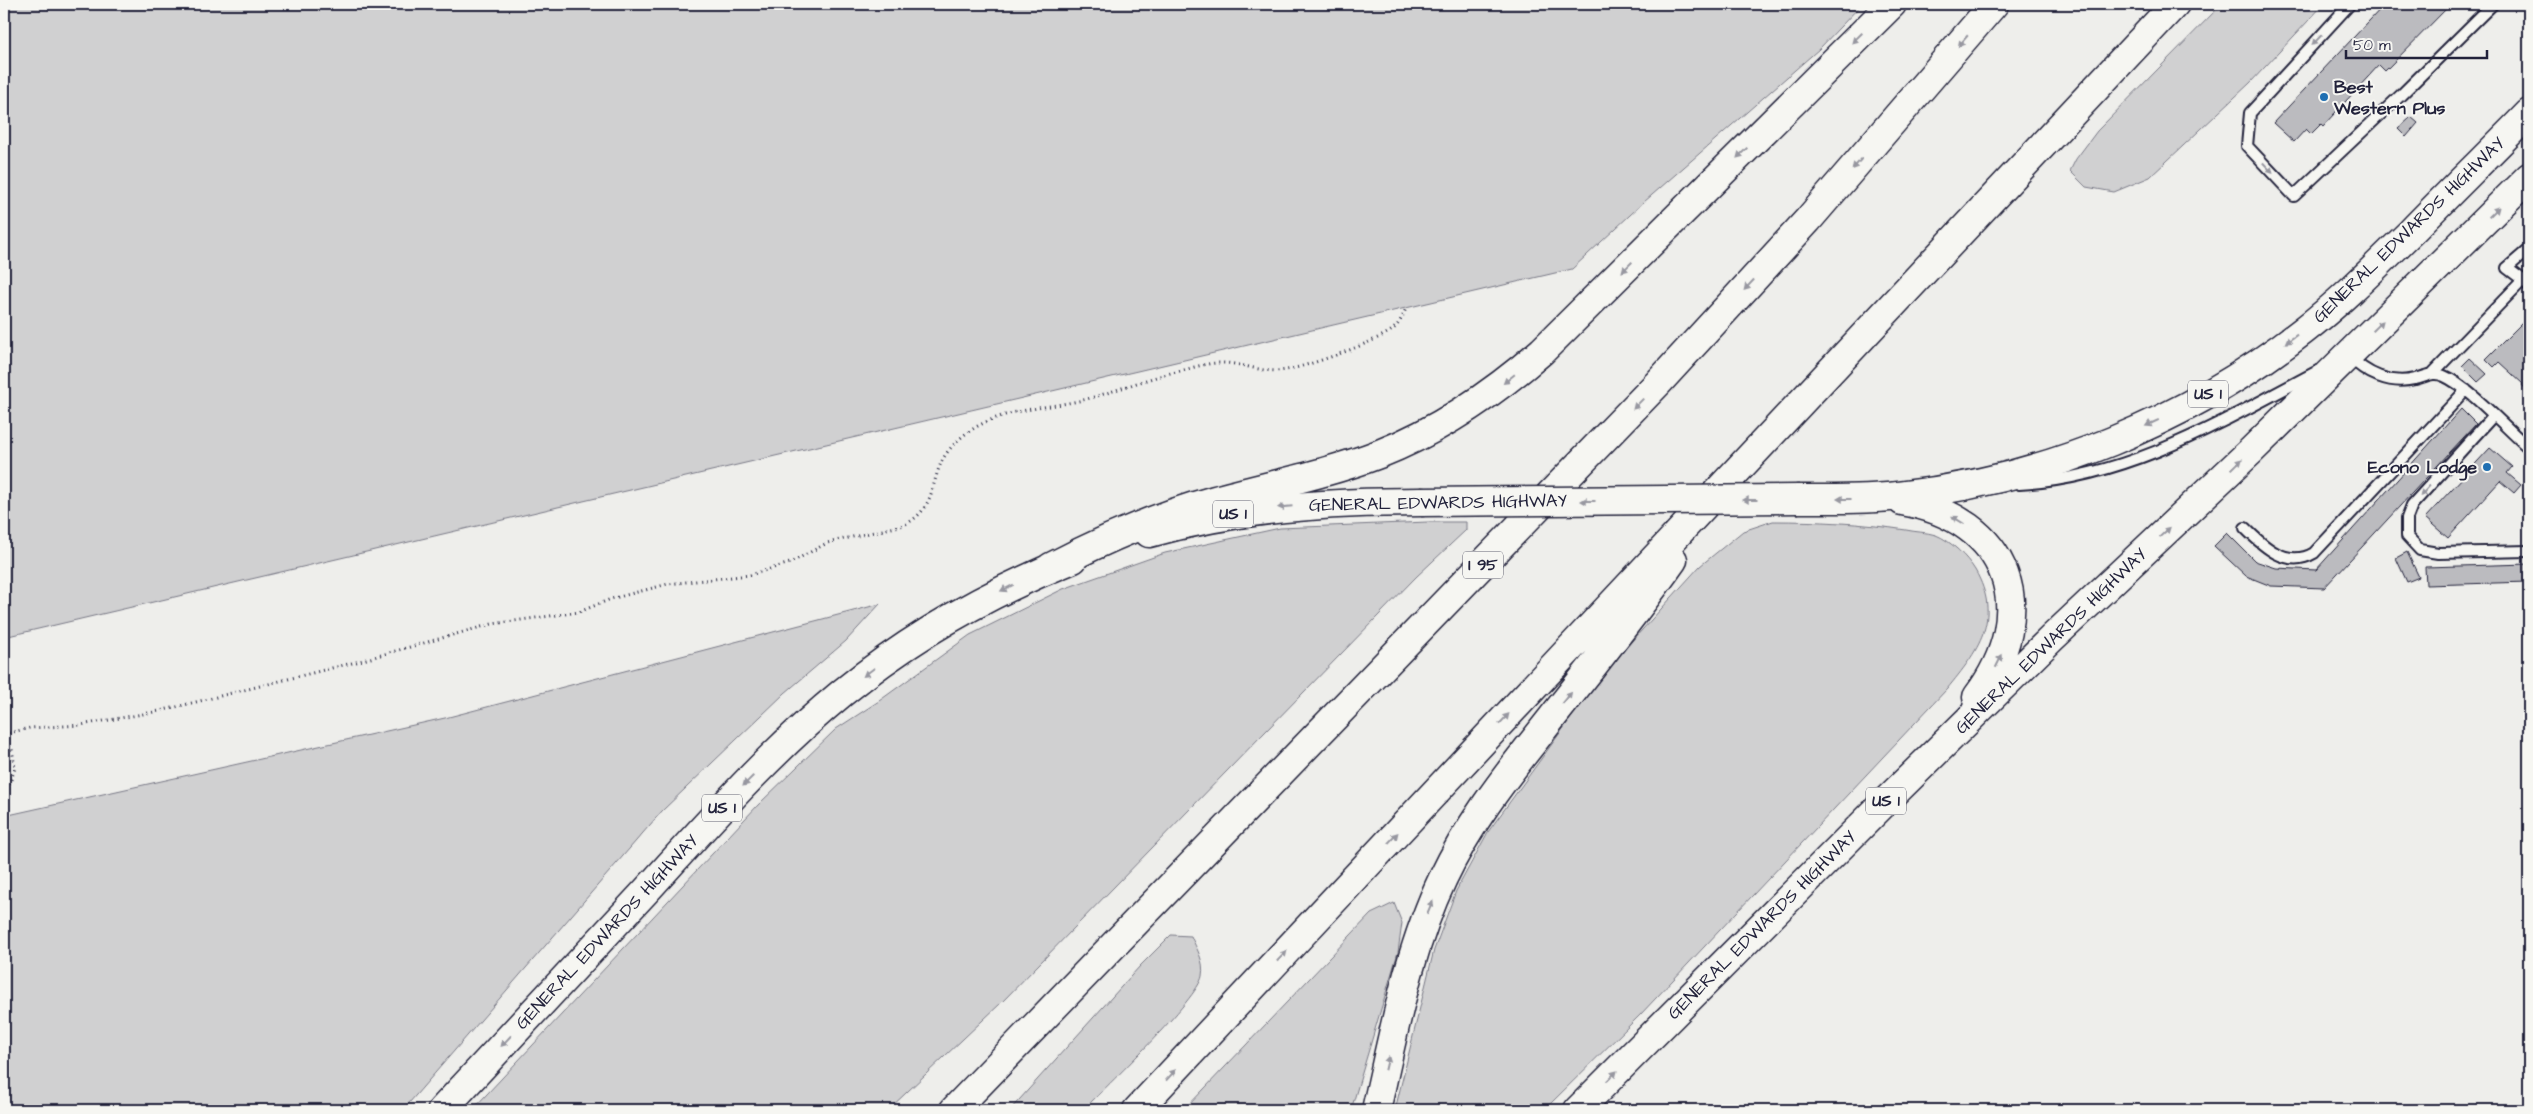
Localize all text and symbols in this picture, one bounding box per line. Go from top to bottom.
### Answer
scale bar [2346,28,2487,60]
one-way arrow [1852,32,1864,44]
one-way arrow [2311,33,2323,45]
one-way arrow [1958,35,1969,47]
text: 50 m [2353,35,2391,56]
place label: Best Western Plus [2333,75,2445,121]
marker: Best Western Plus [2318,91,2330,103]
street label: GENERAL EDWARDS HIGHWAY [2307,131,2511,329]
one-way arrow [1736,146,1748,158]
one-way arrow [1851,158,1863,170]
one-way arrow [2262,161,2274,173]
one-way arrow [2487,206,2499,218]
one-way arrow [1621,261,1633,273]
one-way arrow [1743,279,1755,291]
one-way arrow [2372,320,2384,332]
one-way arrow [2285,334,2298,345]
one-way arrow [1503,373,1516,384]
road number: US 1 [2188,380,2228,408]
one-way arrow [1632,398,1644,410]
one-way arrow [2145,419,2159,427]
place label: Econo Lodge [2368,455,2477,481]
one-way arrow [2230,458,2242,470]
marker: Econo Lodge [2481,461,2493,473]
one-way arrow [2419,485,2431,497]
street label: GENERAL EDWARDS HIGHWAY [1309,488,1568,518]
one-way arrow [1836,495,1852,503]
one-way arrow [1742,496,1758,504]
one-way arrow [1580,497,1596,505]
road number: US 1 [1213,500,1253,528]
one-way arrow [1277,503,1293,511]
one-way arrow [1951,515,1964,525]
one-way arrow [2158,526,2170,538]
street label: GENERAL EDWARDS HIGHWAY [1949,542,2153,740]
road number: I 95 [1463,552,1503,578]
one-way arrow [1000,584,1014,592]
one-way arrow [1995,654,2003,668]
one-way arrow [863,667,876,678]
one-way arrow [1562,692,1573,705]
one-way arrow [1498,714,1510,726]
one-way arrow [742,774,754,786]
road number: US 1 [1866,788,1906,814]
road number: US 1 [702,794,742,821]
street label: GENERAL EDWARDS HIGHWAY [1662,825,1862,1025]
street label: GENERAL EDWARDS HIGHWAY [510,829,704,1035]
one-way arrow [1387,832,1399,844]
one-way arrow [1427,899,1435,914]
one-way arrow [1276,951,1288,963]
one-way arrow [500,1035,512,1047]
one-way arrow [1383,1055,1391,1070]
one-way arrow [1165,1069,1177,1081]
one-way arrow [1606,1070,1618,1082]

